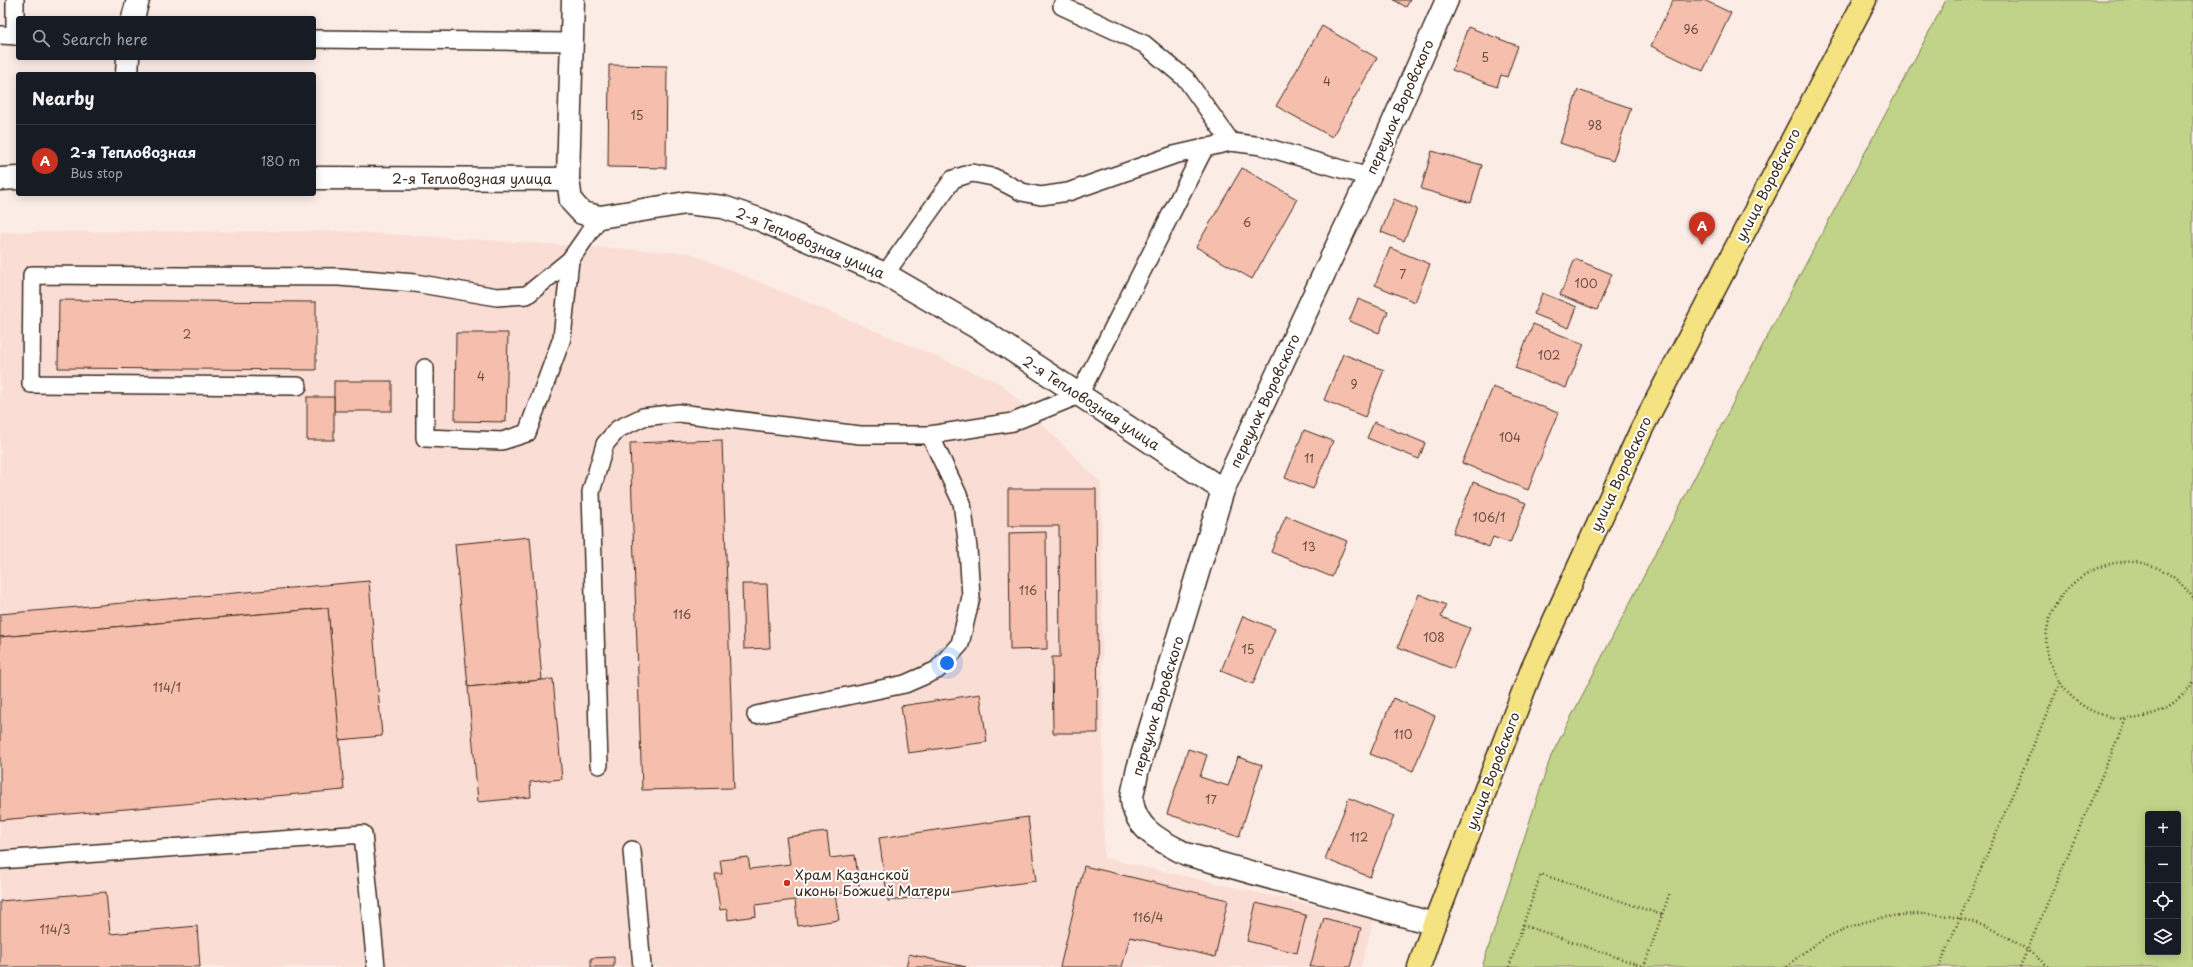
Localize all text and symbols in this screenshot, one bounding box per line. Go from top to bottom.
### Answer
search box [16,16,316,60]
house number: 96 [1683,20,1699,38]
icon: search [30,27,52,49]
text: Search here [62,27,148,50]
street label: переулок Воровского [1360,36,1439,178]
house number: 5 [1481,48,1489,66]
house number: 4 [1323,72,1331,90]
text: Nearby [32,85,94,111]
house number: 15 [630,106,644,124]
house number: 98 [1588,116,1602,134]
street label: улица Воровского [1730,124,1805,245]
text: 2-я Тепловозная [70,140,196,163]
text: A [40,151,50,170]
text: 180 m [261,151,300,170]
text: Bus stop [70,163,123,182]
street label: 2-я Тепловозная улица [392,168,552,189]
street label: 2-я Тепловозная улица [733,202,888,283]
pin: A [1689,212,1715,245]
house number: 6 [1243,213,1251,231]
house number: 7 [1400,265,1407,283]
house number: 100 [1575,274,1598,292]
house number: 2 [183,325,191,343]
street label: переулок Воровского [1224,330,1305,471]
house number: 102 [1538,346,1560,364]
street label: 2-я Тепловозная улица [1019,350,1164,455]
house number: 4 [477,367,485,385]
house number: 9 [1350,375,1358,393]
street label: улица Воровского [1585,413,1656,535]
house number: 104 [1499,428,1521,446]
house number: 11 [1304,449,1314,467]
house number: 106/1 [1473,508,1505,526]
house number: 13 [1302,537,1316,555]
house number: 116 [1019,581,1037,599]
house number: 116 [673,605,691,623]
house number: 108 [1423,628,1445,646]
street label: переулок Воровского [1126,633,1189,779]
house number: 15 [1241,640,1255,658]
your location [937,653,957,673]
house number: 114/1 [153,678,181,696]
street label: улица Воровского [1460,709,1525,833]
house number: 110 [1394,725,1413,743]
house number: 17 [1205,790,1217,808]
map controls [2145,811,2181,955]
button: + [2145,811,2181,847]
house number: 112 [1350,828,1368,846]
button: − [2145,847,2181,883]
place label: Храм Казанской иконы Божией Матери [795,864,950,901]
marker: Храм Казанской иконы Божией Матери [782,878,792,888]
button: locate [2145,883,2181,919]
house number: 116/4 [1133,908,1164,926]
button: layers [2145,919,2181,955]
house number: 114/3 [40,920,70,938]

